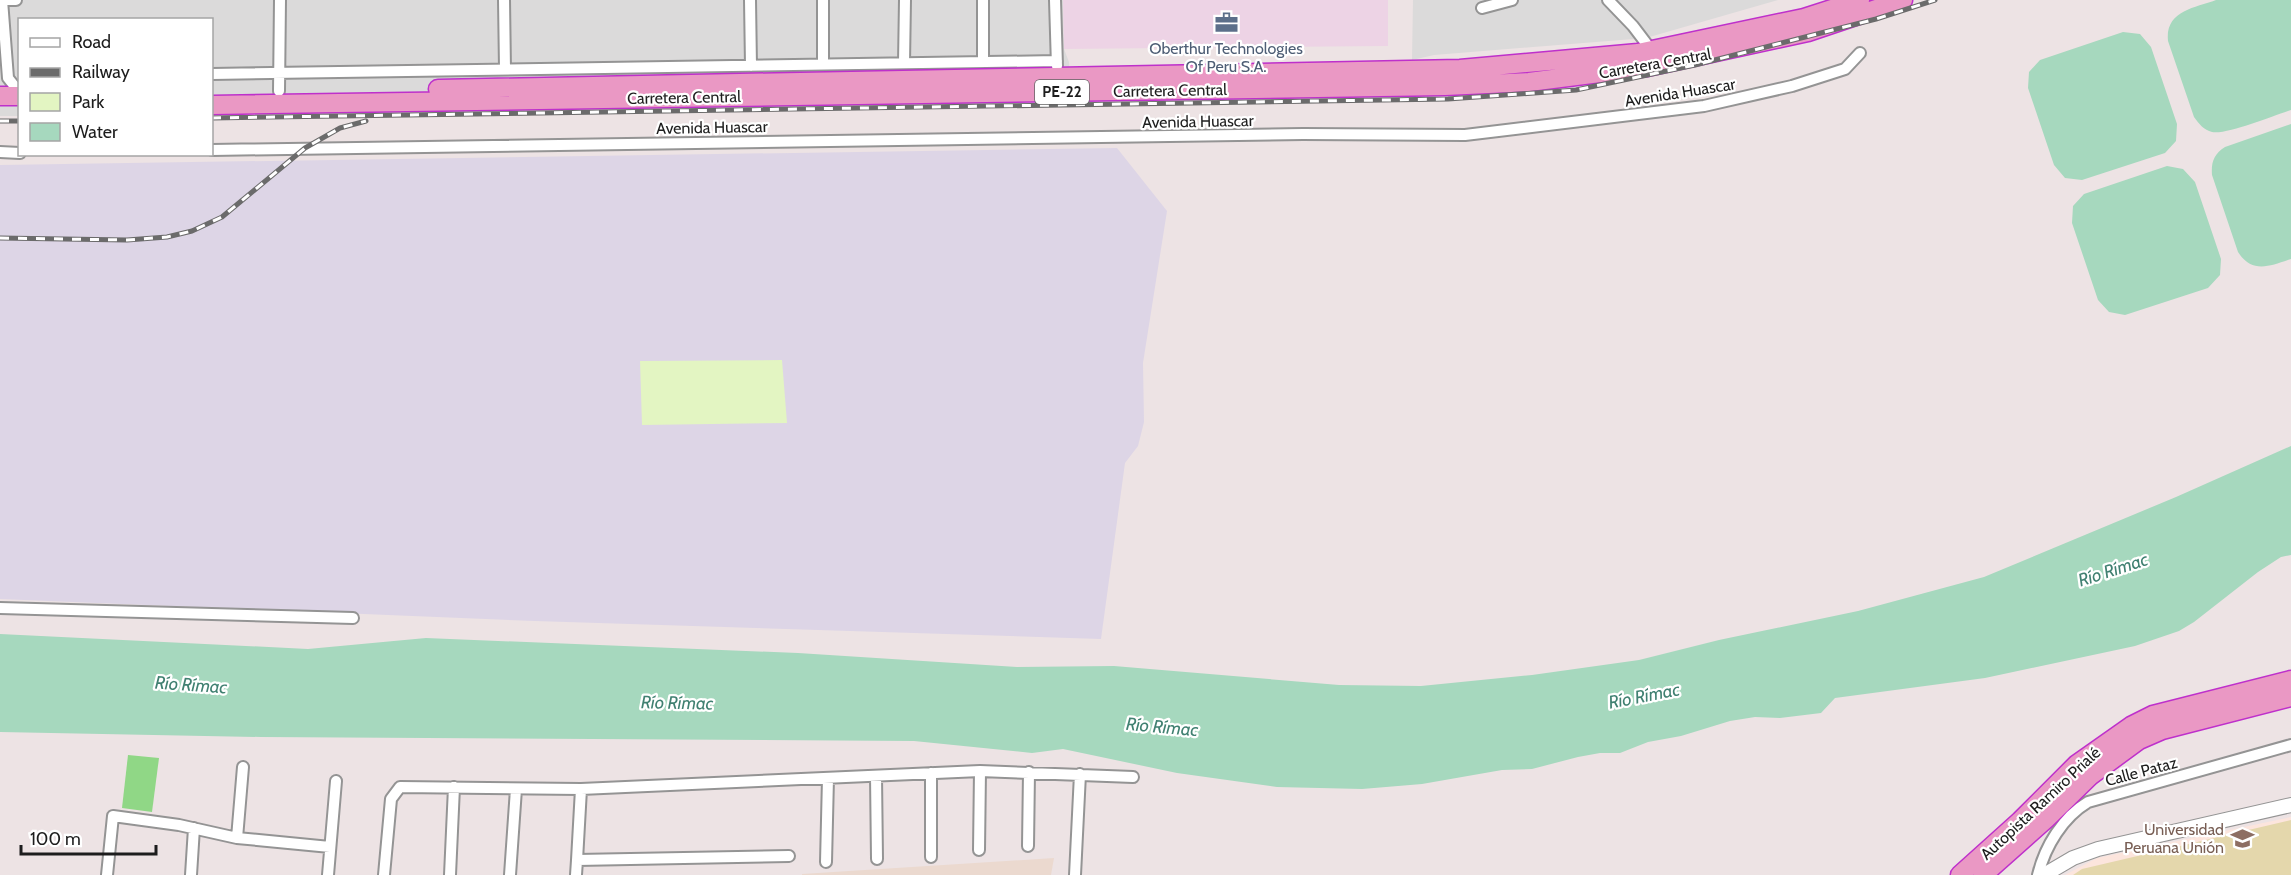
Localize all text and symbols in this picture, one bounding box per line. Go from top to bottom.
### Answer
office icon: Oberthur Technologies Of Peru S.A. [1213,10,1239,36]
legend [18,18,213,156]
text: Road [72,31,111,53]
place label: Oberthur Technologies Of Peru S.A. [1149,39,1303,76]
street label: Carretera Central [1597,44,1713,83]
text: Railway [72,61,130,83]
street label: Avenida Huascar [1624,74,1738,111]
road number: PE-22 [1035,80,1089,104]
street label: Carretera Central [1113,80,1227,101]
street label: Carretera Central [627,87,741,108]
text: Park [72,91,105,113]
street label: Avenida Huascar [1142,111,1255,132]
street label: Avenida Huascar [656,117,769,138]
text: Water [72,121,118,143]
water label: Río Rímac [2075,548,2151,592]
water label: Río Rímac [154,672,228,699]
water label: Río Rímac [1606,678,1682,714]
water label: Río Rímac [641,691,714,715]
water label: Río Rímac [1125,713,1199,741]
street label: Autopista Ramiro Prialé [1977,743,2104,864]
street label: Calle Pataz [2103,753,2180,790]
scale bar [21,818,156,856]
place label: Universidad Peruana Unión [2124,820,2224,857]
school or university icon: Universidad Peruana Unión [2229,825,2255,851]
text: 100 m [30,828,81,850]

